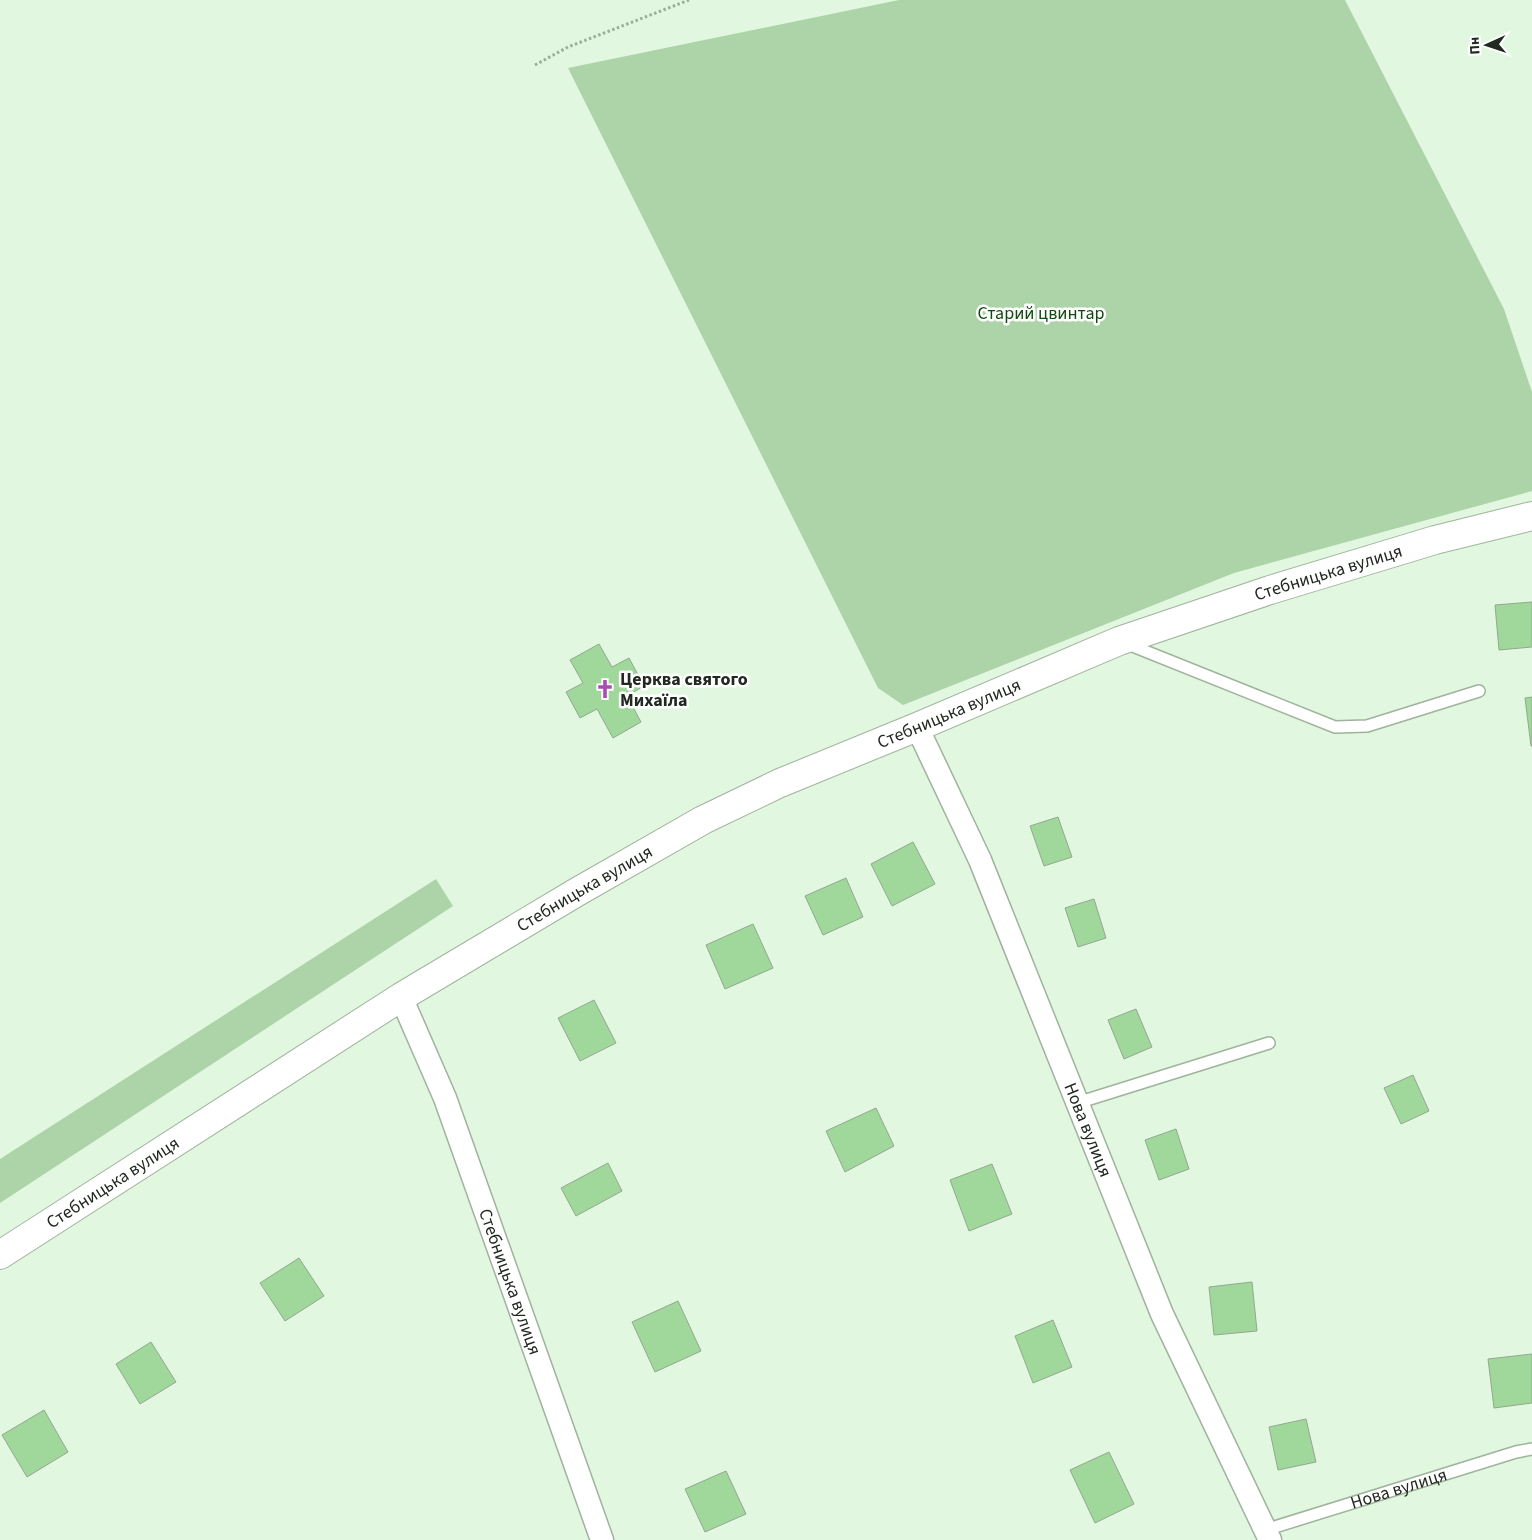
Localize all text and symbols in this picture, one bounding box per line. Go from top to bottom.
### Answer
north arrow [1462,20,1512,70]
text: Пн [1465,36,1485,55]
park label: Старий цвинтар [977,301,1105,326]
street label: Стебницька вулиця [1251,539,1405,607]
place label: Церква святого Михаїла [620,667,748,713]
street label: Стебницька вулиця [873,672,1025,755]
church icon: Церква святого Михаїла [594,678,616,700]
street label: Стебницька вулиця [512,839,657,938]
street label: Нова вулиця [1058,1079,1118,1181]
street label: Стебницька вулиця [42,1131,184,1235]
street label: Стебницька вулиця [472,1205,547,1358]
street label: Нова вулиця [1347,1462,1450,1516]

